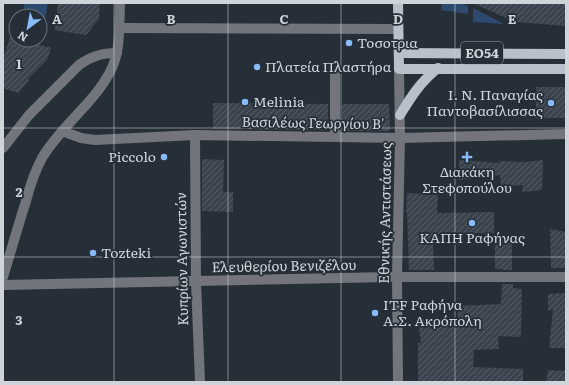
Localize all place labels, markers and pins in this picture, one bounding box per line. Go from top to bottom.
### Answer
place label: Τοσοτρια [357,32,418,52]
marker: Τοσοτρια [344,38,354,48]
place label: Πλατεία Πλαστήρα [265,56,392,76]
marker: Πλατεία Πλαστήρα [252,62,262,72]
place label: Ι. Ν. Παναγίας Παντοβασίλισσας [426,84,543,120]
place label: Melinia [253,91,305,111]
marker: Melinia [240,97,250,107]
marker: Ι. Ν. Παναγίας Παντοβασίλισσας [546,98,556,108]
place label: Piccolo [108,146,156,166]
marker: Piccolo [159,152,169,162]
marker: Διακάκη Στεφοπούλου [462,152,472,162]
place label: Διακάκη Στεφοπούλου [422,161,512,197]
marker: ΚΑΠΗ Ραφήνας [467,218,477,228]
place label: ΚΑΠΗ Ραφήνας [419,227,525,247]
place label: Tozteki [101,242,151,262]
marker: Tozteki [88,248,98,258]
place label: ITF Ραφήνα Α.Σ. Ακρόπολη [383,294,482,330]
marker: ITF Ραφήνα Α.Σ. Ακρόπολη [370,308,380,318]

